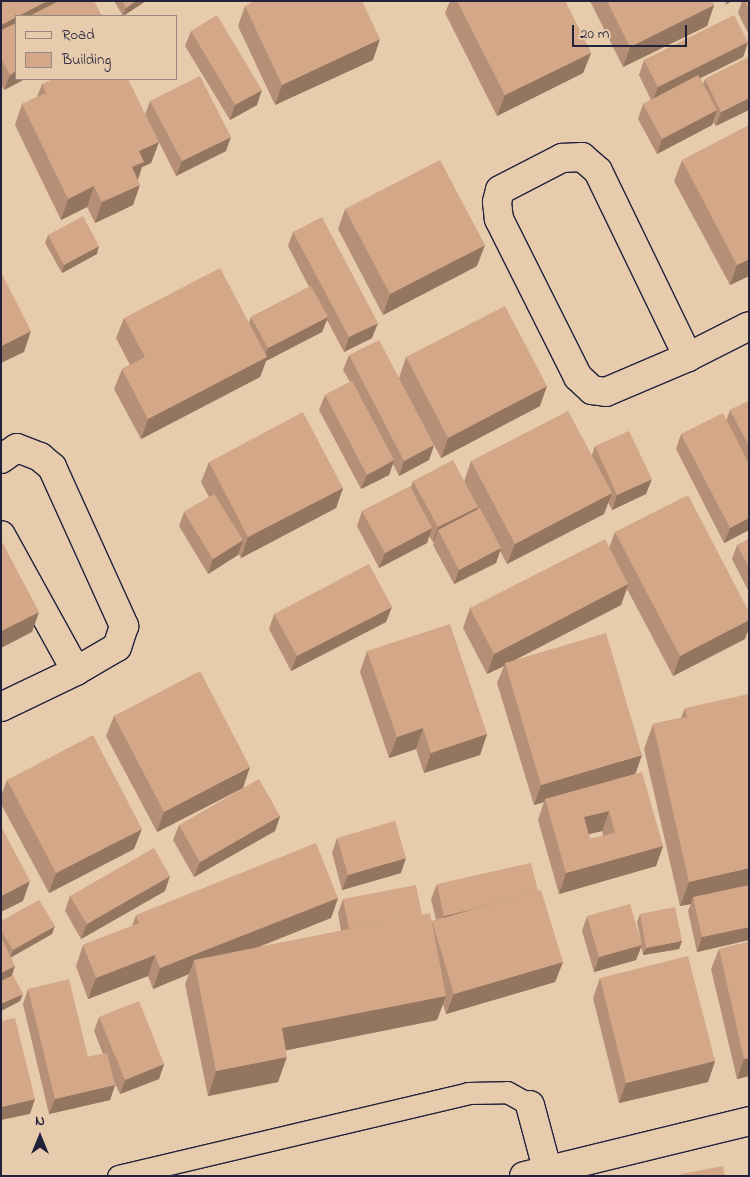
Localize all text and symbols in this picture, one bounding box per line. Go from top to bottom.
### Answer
legend [15,15,178,80]
scale bar [575,15,690,47]
text: 20 m [580,23,609,45]
text: Road [62,24,95,46]
text: Building [62,49,111,71]
text: N [35,1111,45,1132]
north arrow [15,1112,65,1162]

